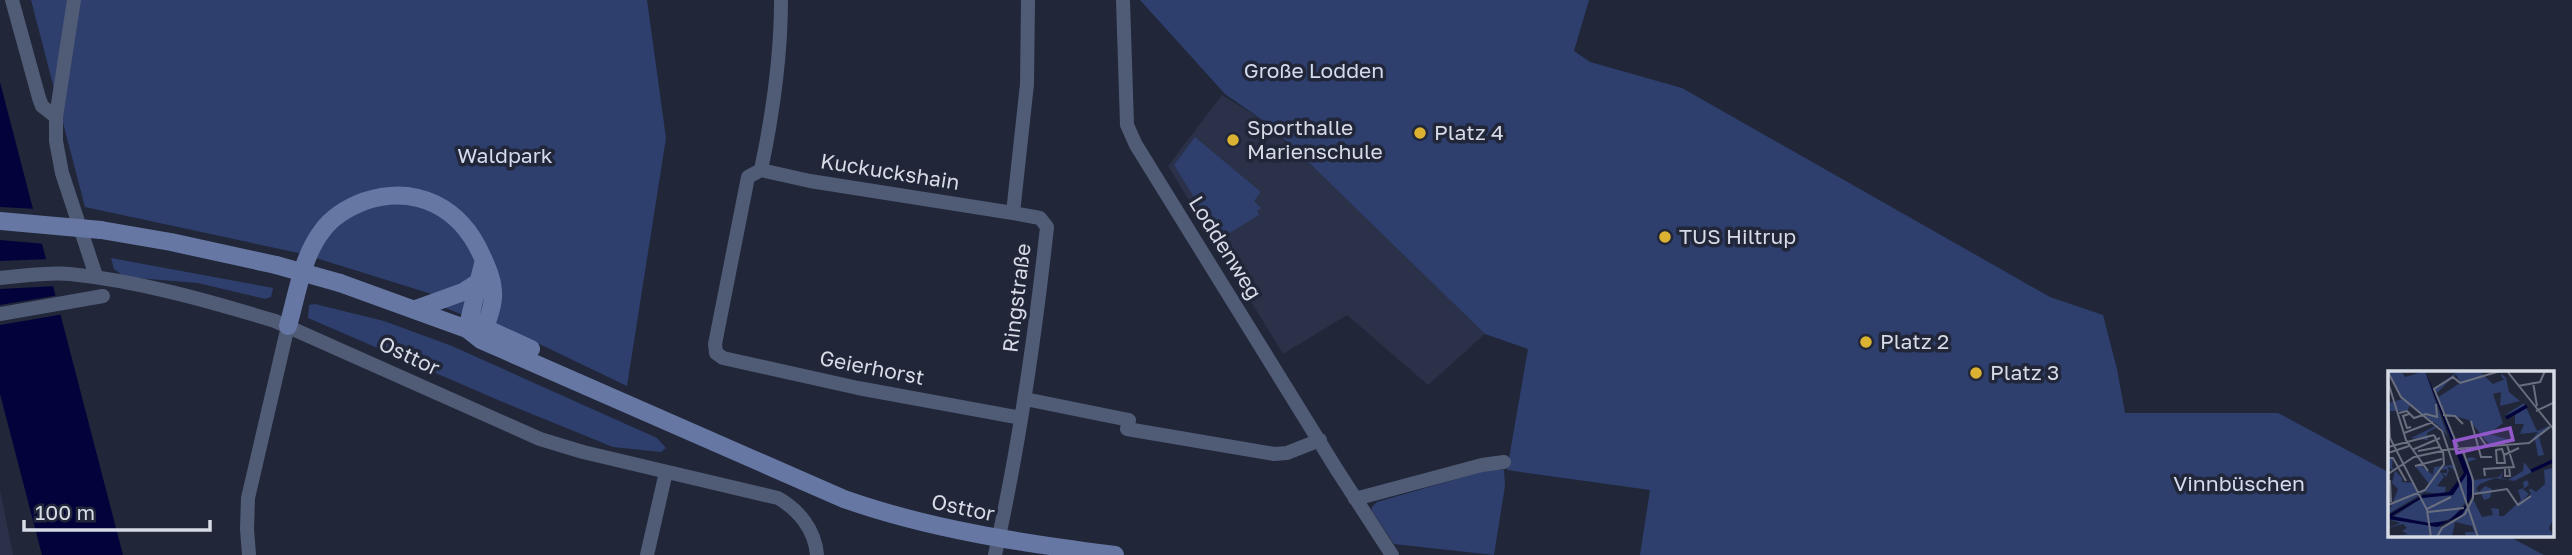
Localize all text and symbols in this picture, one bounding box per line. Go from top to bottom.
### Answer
park label: Große Lodden [1244,57,1384,83]
place label: Sporthalle Marienschule [1247,114,1383,164]
place label: Platz 4 [1434,119,1504,145]
marker: Platz 4 [1412,125,1428,141]
marker: Sporthalle Marienschule [1225,132,1241,148]
park label: Waldpark [457,142,553,168]
street label: Kuckuckshain [819,147,962,195]
street label: Loddenweg [1184,191,1268,304]
place label: TUS Hiltrup [1679,223,1796,249]
marker: TUS Hiltrup [1657,229,1673,245]
street label: Ringstraße [996,242,1036,354]
place label: Platz 2 [1880,328,1949,354]
street label: Osttor [375,330,444,380]
marker: Platz 2 [1858,334,1874,350]
street label: Geierhorst [818,344,927,390]
place label: Platz 3 [1990,359,2059,385]
marker: Platz 3 [1968,365,1984,381]
inset map [2388,371,2554,538]
park label: Vinnbüschen [2173,470,2305,496]
street label: Osttor [929,488,997,526]
scale bar [24,489,210,532]
text: 100 m [35,499,95,525]

